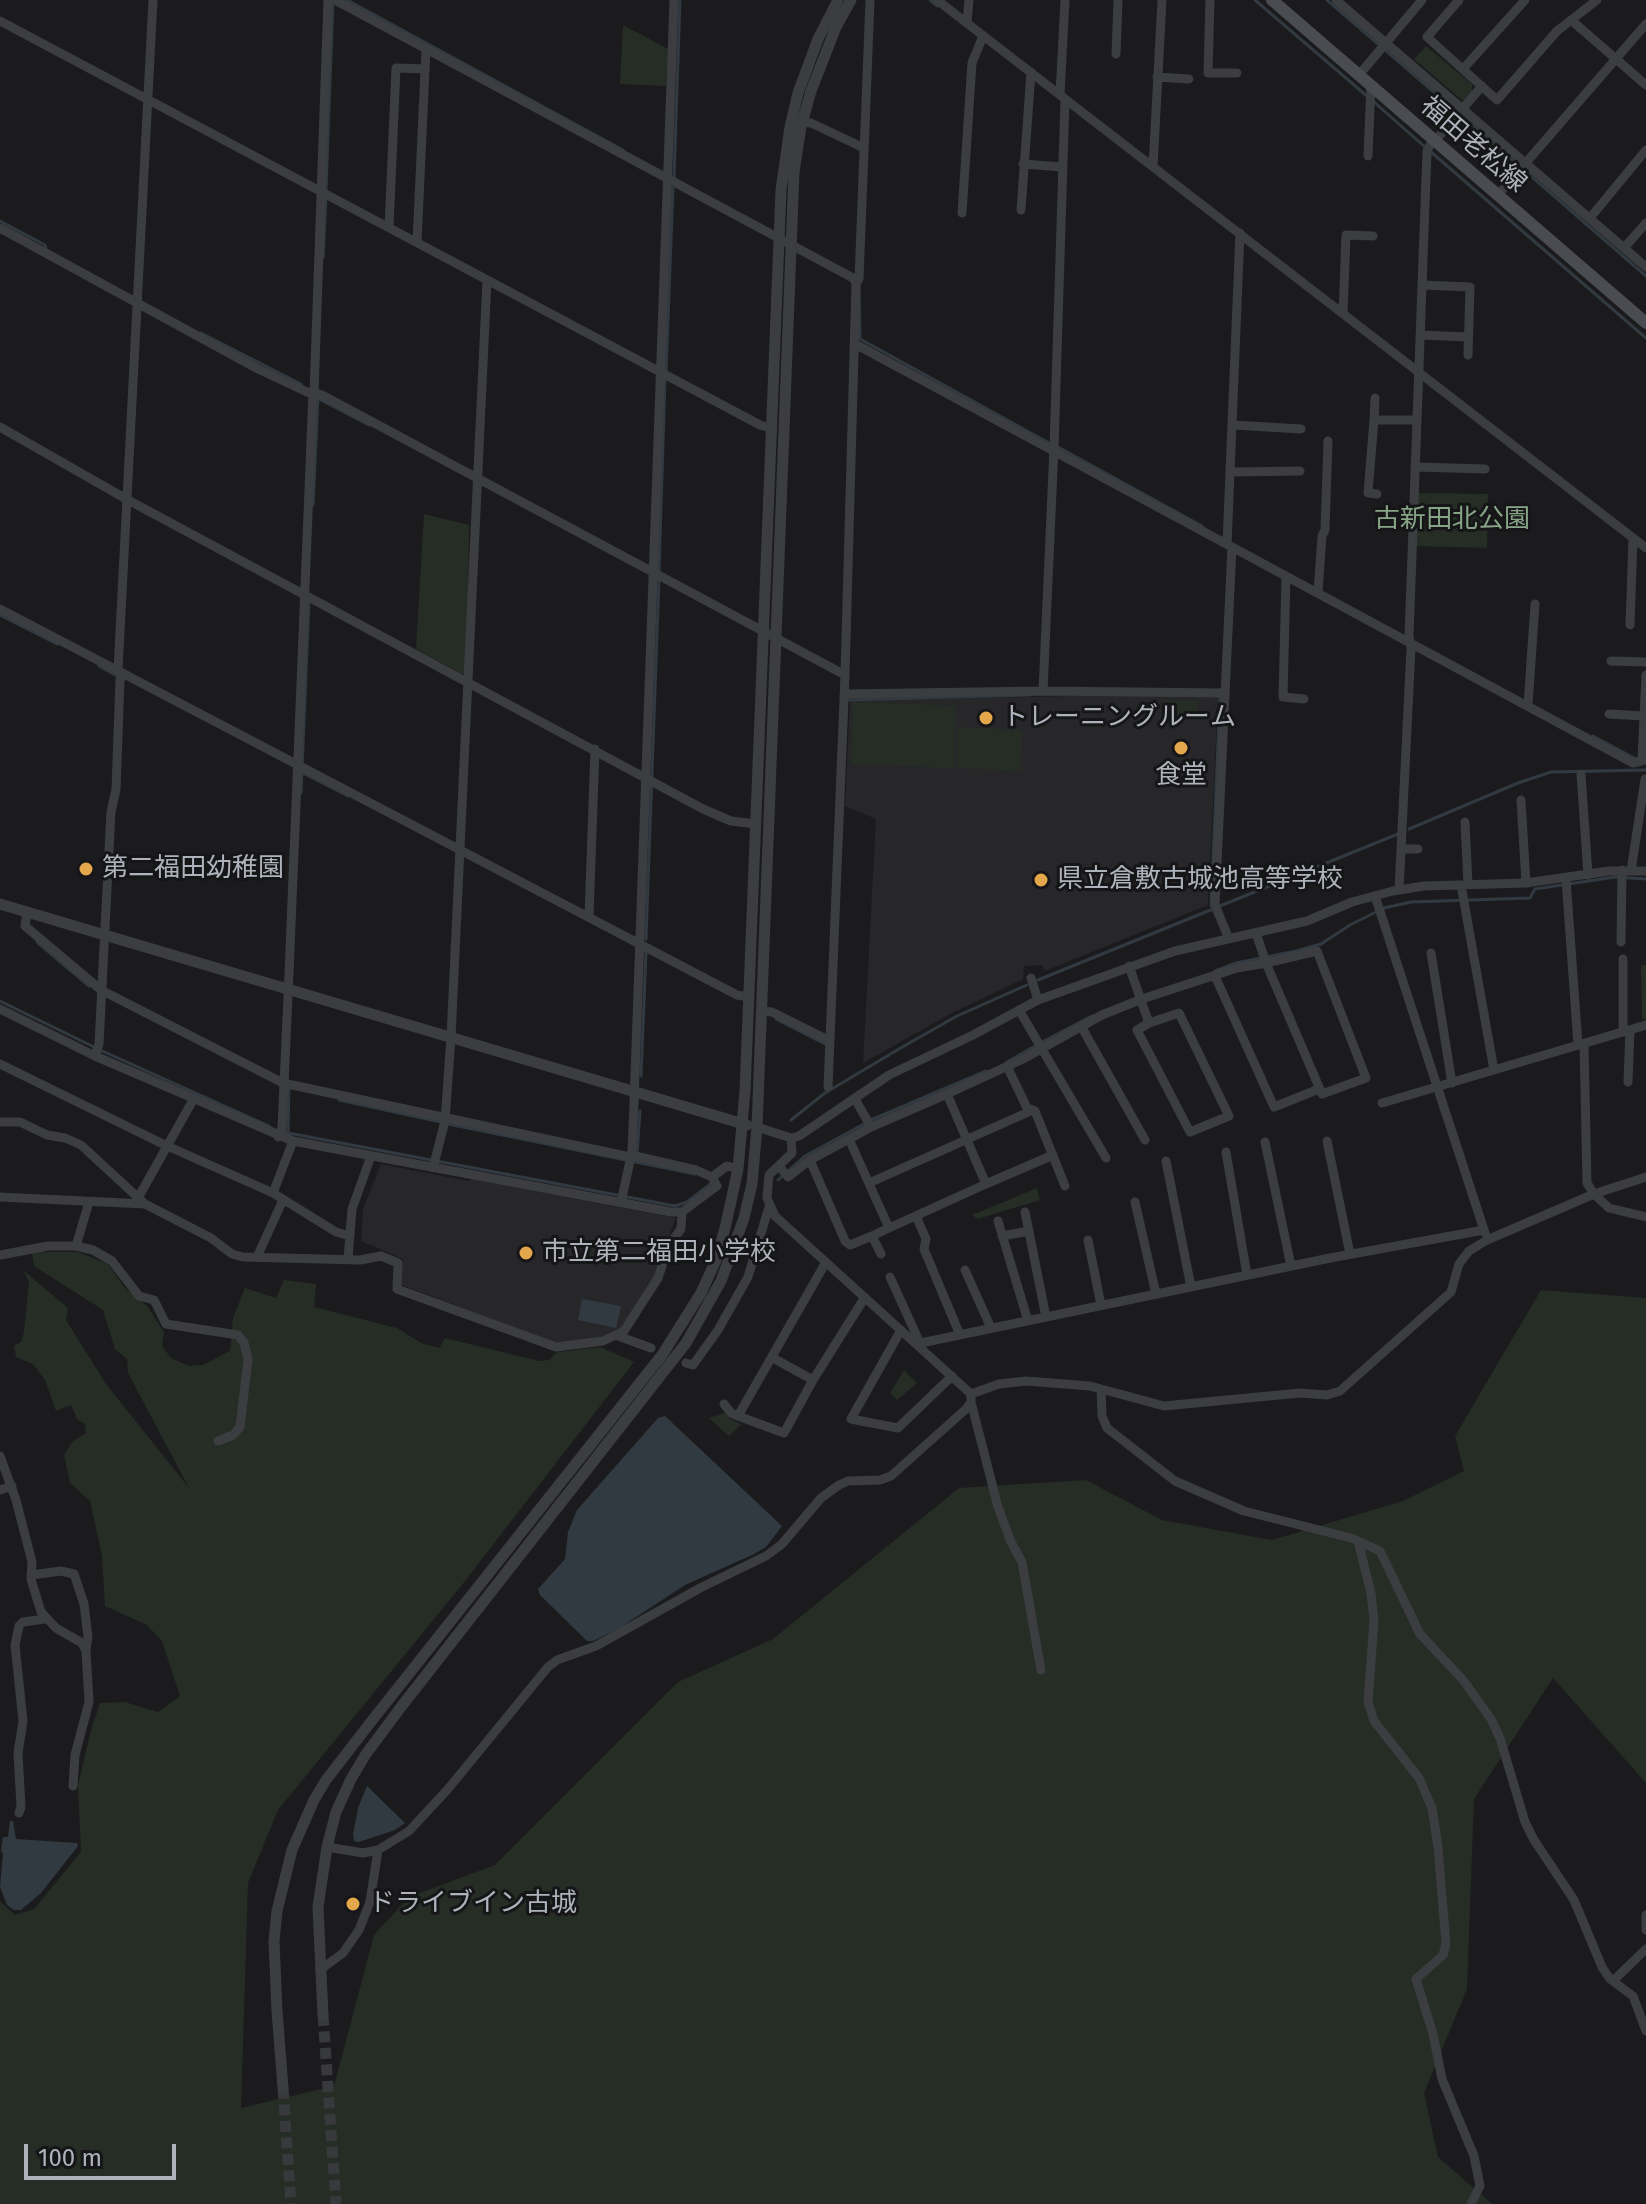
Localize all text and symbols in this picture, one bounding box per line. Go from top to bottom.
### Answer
street label: 福田老松線 [1414,91,1532,199]
park label: 古新田北公園 [1374,504,1530,536]
place label: トレーニングルーム [1002,702,1236,734]
marker: トレーニングルーム [977,709,995,727]
marker: 食堂 [1172,739,1190,757]
place label: 食堂 [1155,760,1207,792]
place label: 第二福田幼稚園 [102,853,284,885]
marker: 第二福田幼稚園 [77,860,95,878]
place label: 県立倉敷古城池高等学校 [1057,864,1343,896]
marker: 県立倉敷古城池高等学校 [1032,871,1050,889]
place label: 市立第二福田小学校 [542,1237,776,1269]
marker: 市立第二福田小学校 [517,1244,535,1262]
place label: ドライブイン古城 [369,1888,577,1920]
marker: ドライブイン古城 [344,1895,362,1913]
scale bar [28,2128,180,2178]
text: 100 m [38,2144,102,2172]

